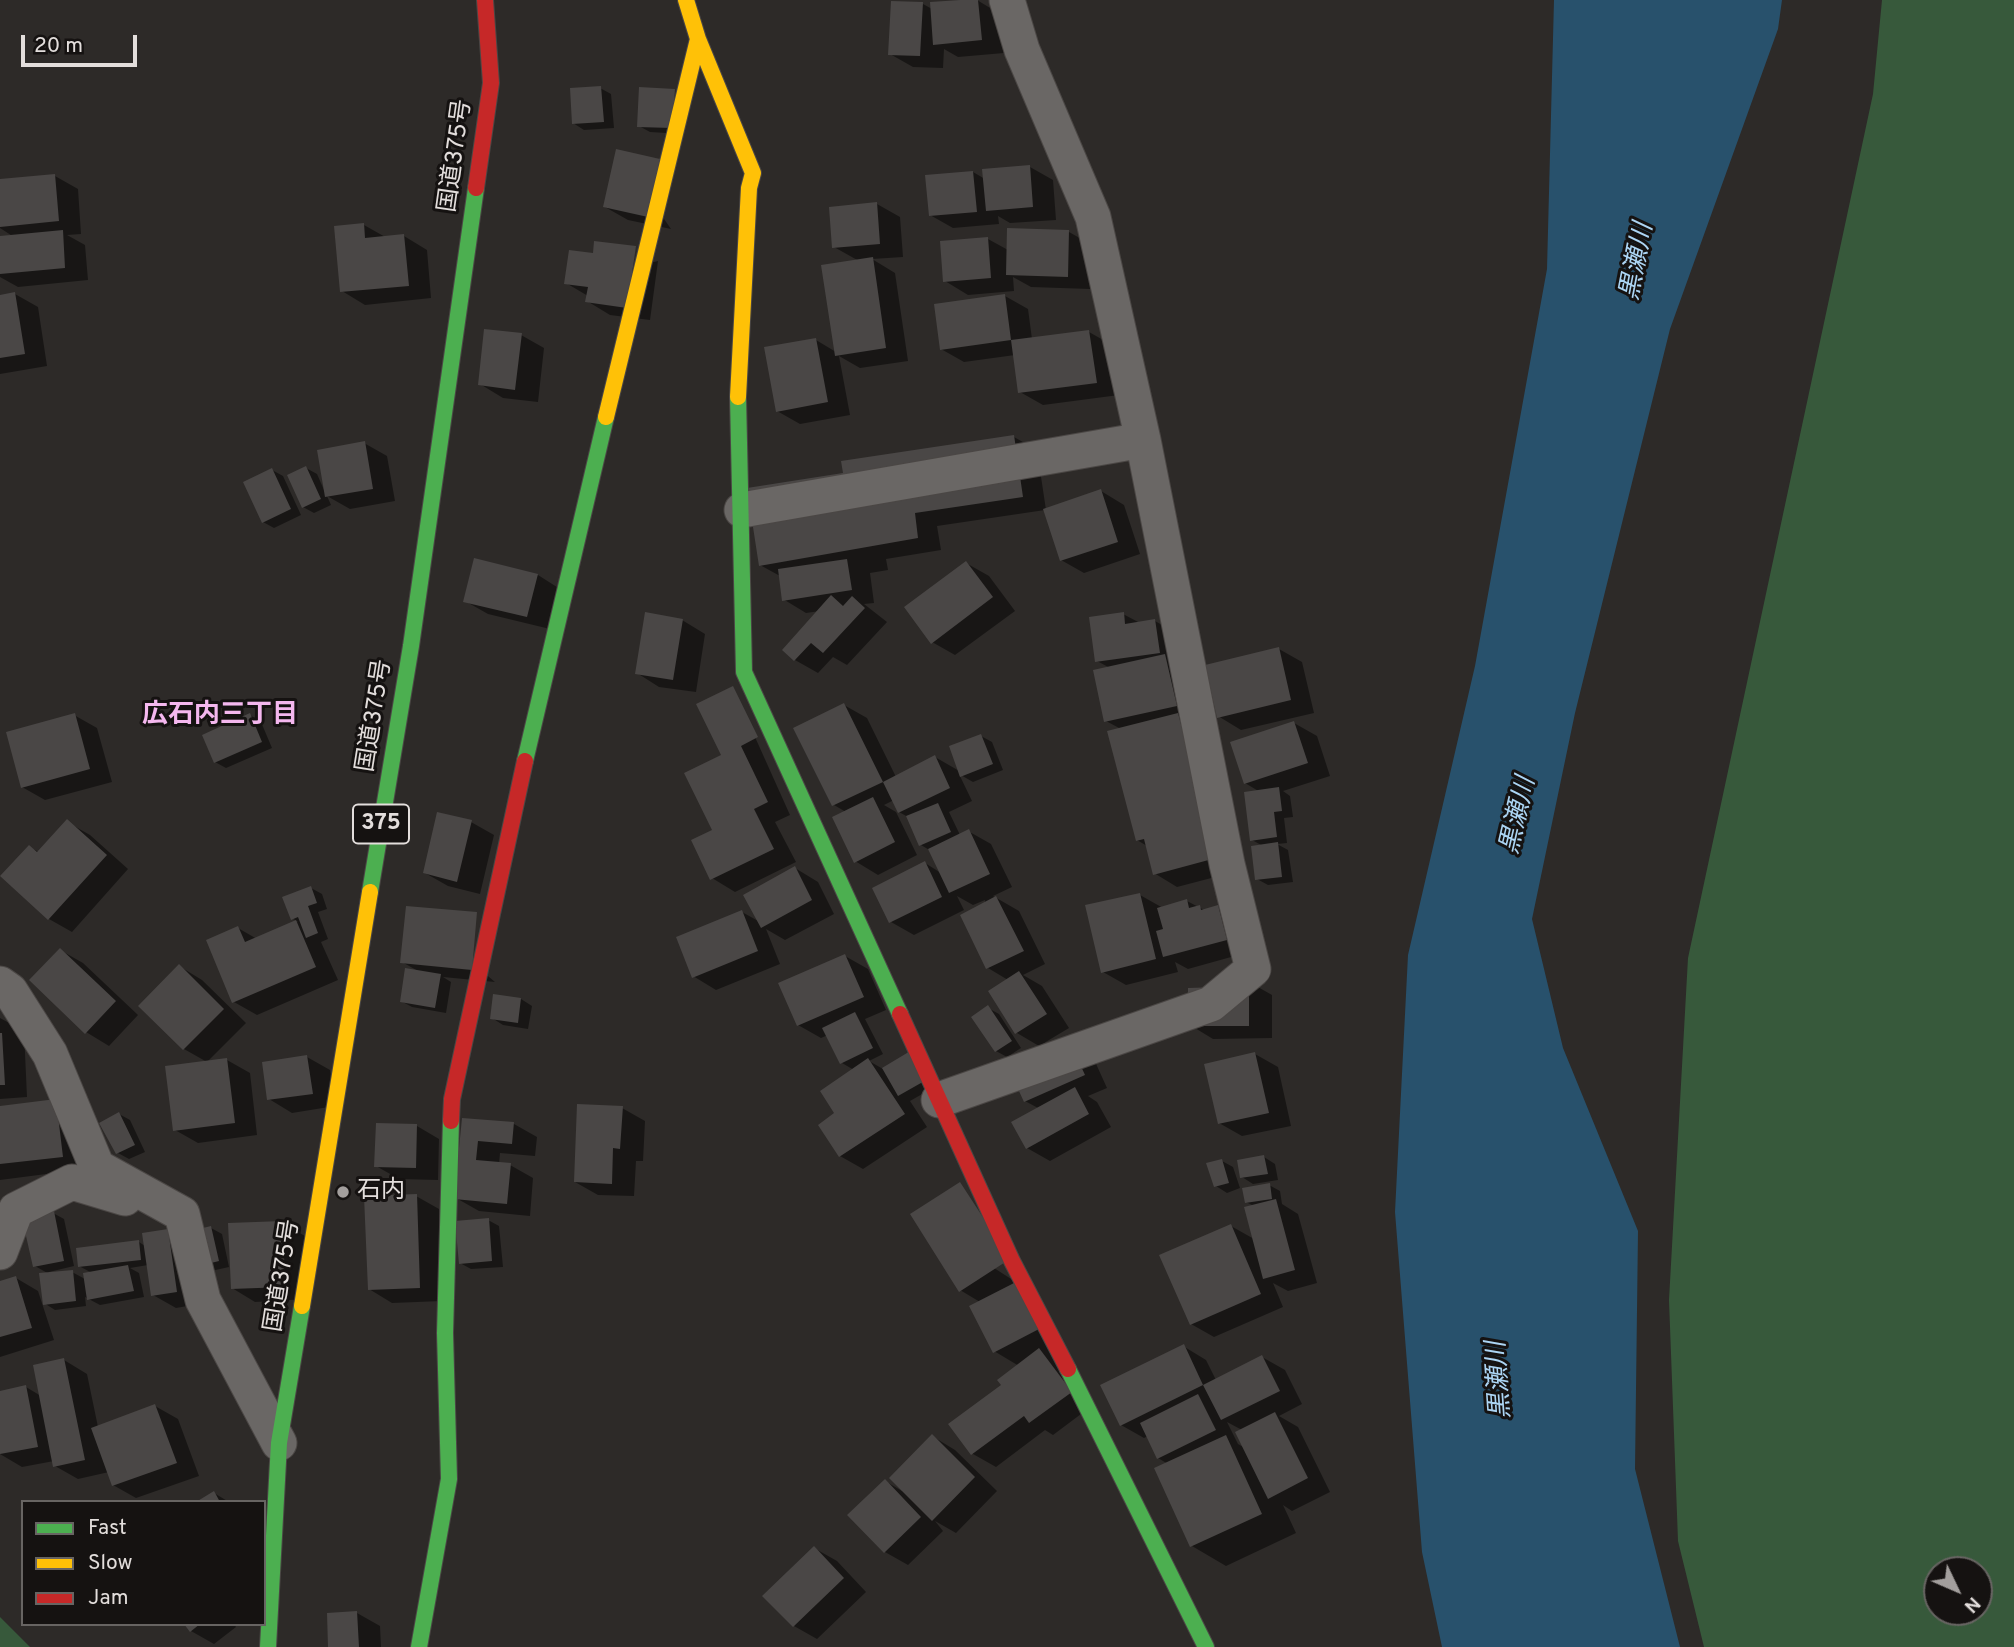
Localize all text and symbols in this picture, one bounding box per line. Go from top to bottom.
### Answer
scale bar [24,21,140,65]
text: 20 m [34,33,83,60]
street label: 国道375号 [435,98,479,214]
water label: 黒瀬川 [1616,221,1662,303]
street label: 国道375号 [353,658,399,774]
district label: 広石内三丁目 [142,701,298,733]
water label: 黒瀬川 [1496,774,1544,858]
road number: 375 [353,804,409,844]
place label: 石内 [357,1178,405,1206]
marker: 石内 [335,1184,351,1200]
street label: 国道375号 [261,1218,307,1334]
water label: 黒瀬川 [1483,1340,1519,1420]
legend [21,1500,266,1626]
text: Fast [88,1515,127,1542]
text: Slow [88,1550,133,1577]
north arrow [1923,1556,1993,1626]
text: Jam [88,1585,129,1612]
text: N [1958,1591,1985,1617]

